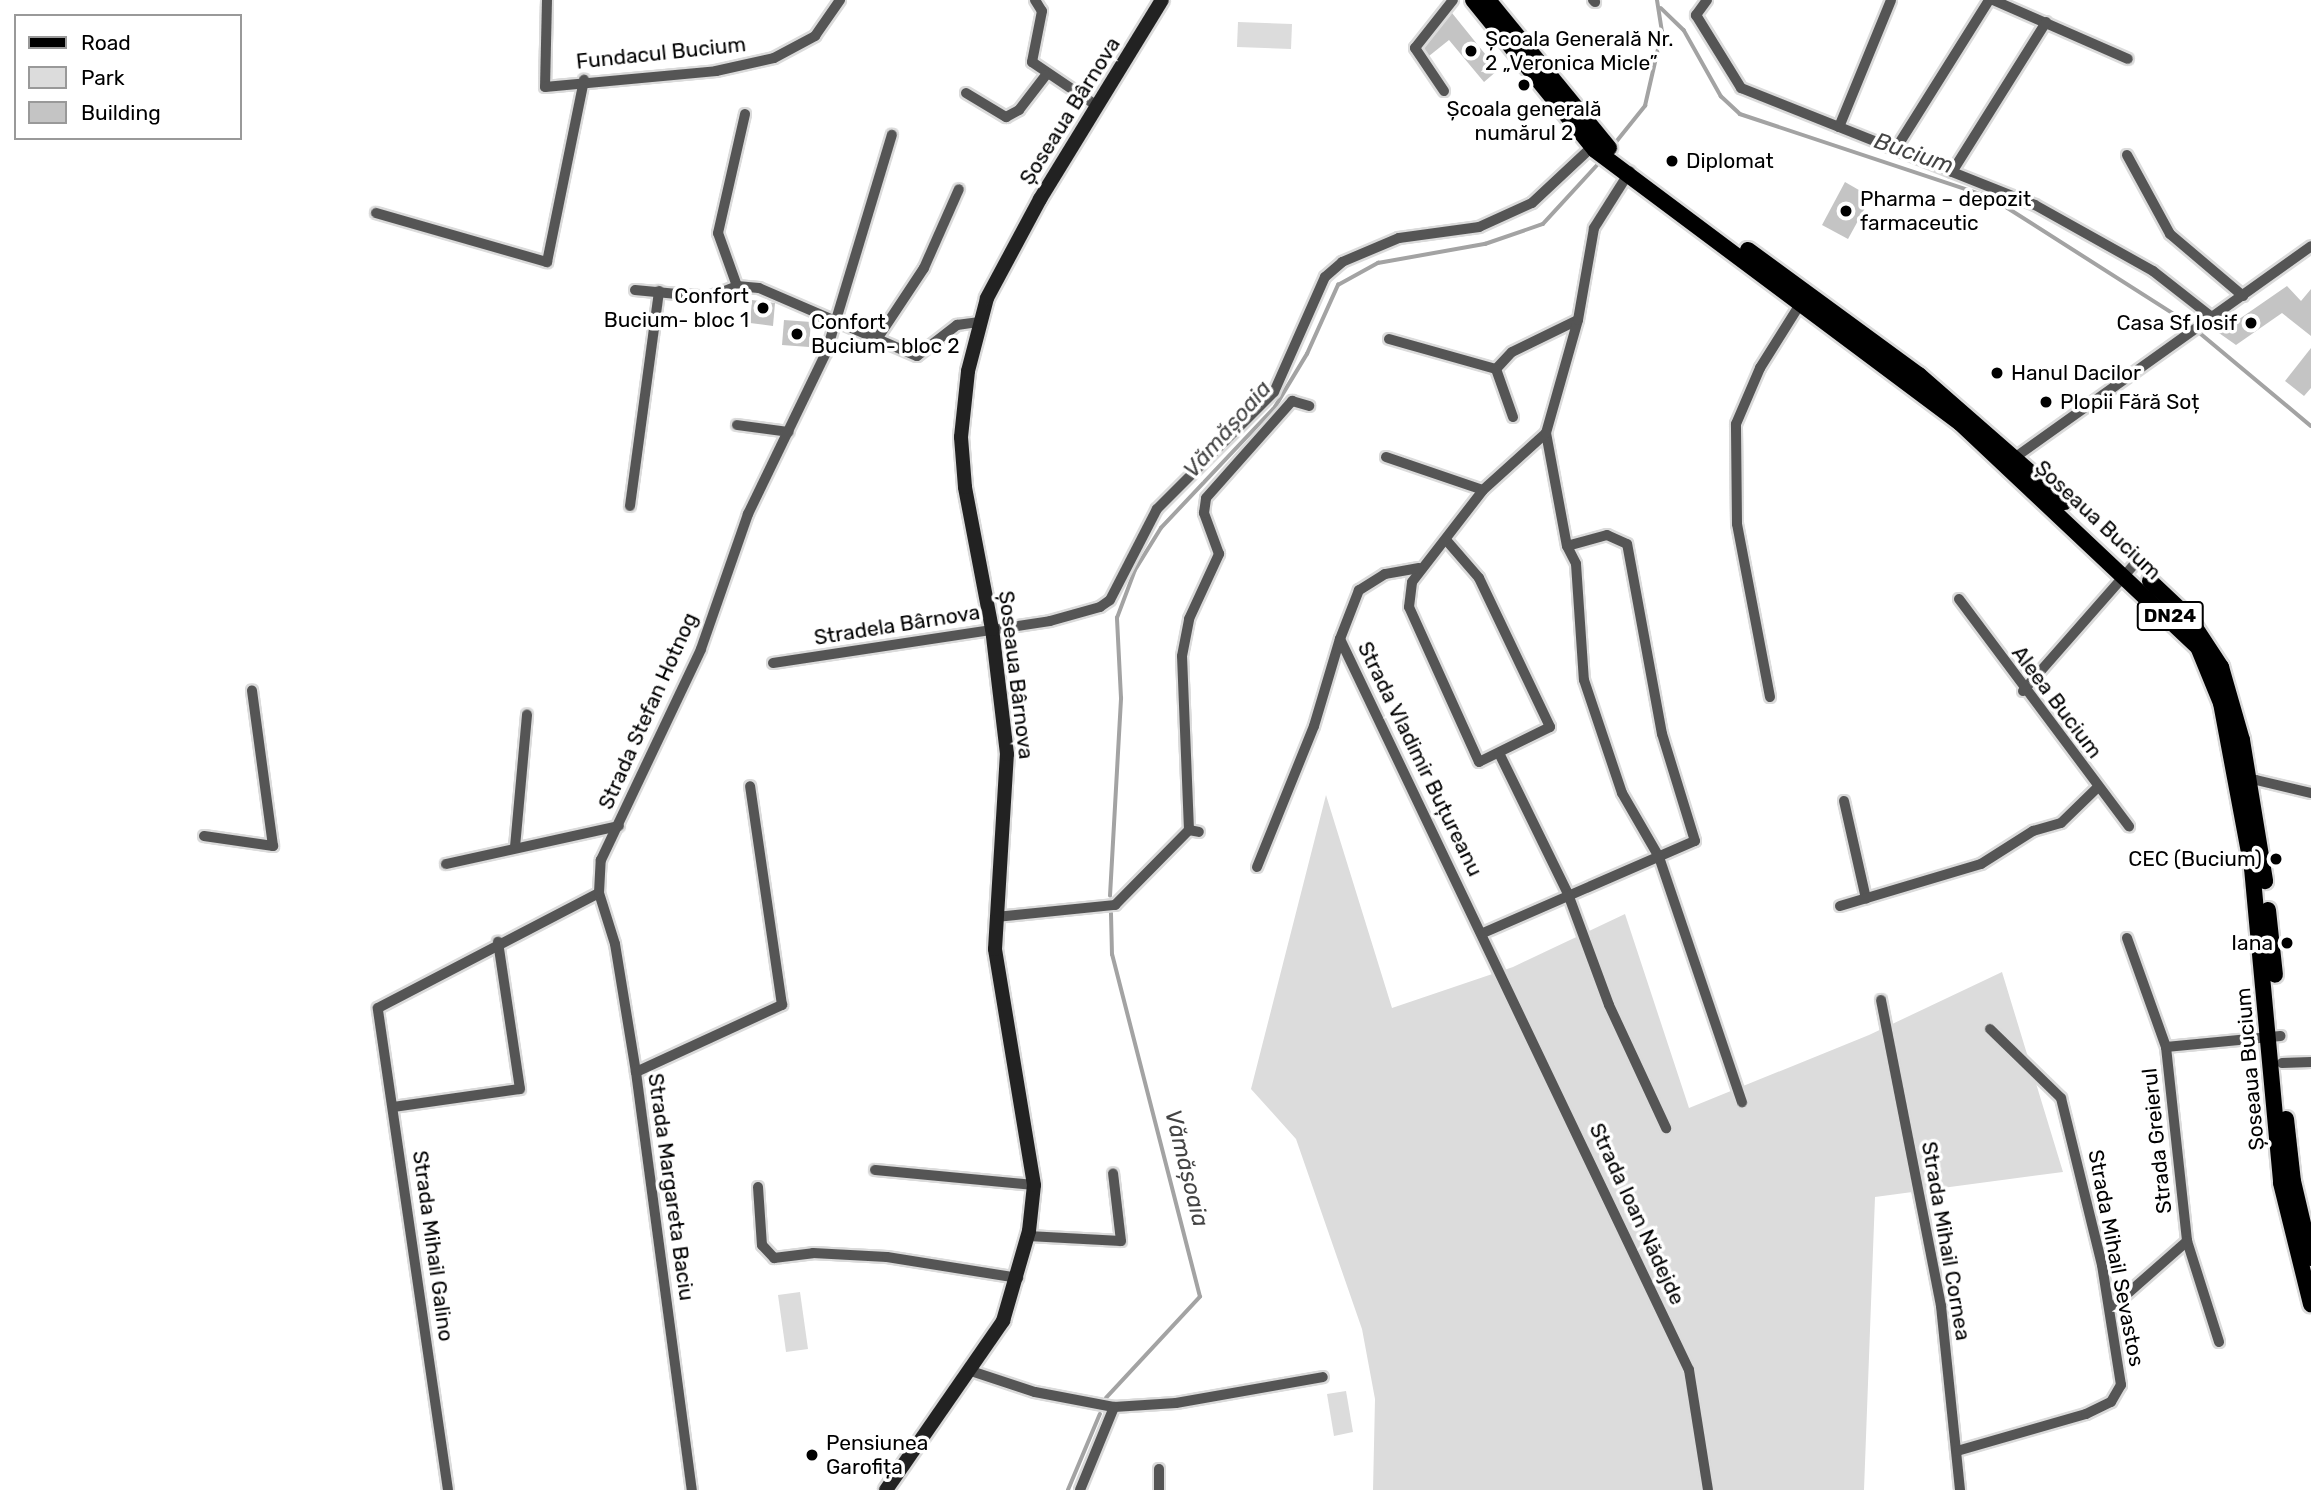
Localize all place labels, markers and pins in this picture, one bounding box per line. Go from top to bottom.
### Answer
place label: Școala Generală Nr. 2 „Veronica Micle” [1485,26,1674,76]
marker: Școala Generală Nr. 2 „Veronica Micle” [1463,43,1479,59]
marker: Școala generală numărul 2 [1516,77,1532,93]
place label: Școala generală numărul 2 [1446,96,1602,146]
place label: Diplomat [1686,148,1774,174]
marker: Diplomat [1664,153,1680,169]
place label: Pharma – depozit farmaceutic [1860,186,2031,236]
marker: Pharma – depozit farmaceutic [1838,203,1854,219]
place label: Confort Bucium- bloc 1 [604,283,749,333]
marker: Confort Bucium- bloc 1 [755,300,771,316]
place label: Confort Bucium- bloc 2 [811,309,960,359]
place label: Casa Sf Iosif [2116,310,2237,336]
marker: Casa Sf Iosif [2243,315,2259,331]
marker: Confort Bucium- bloc 2 [789,326,805,342]
place label: Hanul Dacilor [2011,360,2141,386]
marker: Hanul Dacilor [1989,365,2005,381]
place label: Plopii Fără Soț [2060,389,2199,415]
marker: Plopii Fără Soț [2038,394,2054,410]
place label: CEC (Bucium) [2128,846,2262,872]
marker: CEC (Bucium) [2268,851,2284,867]
place label: Iana [2231,930,2273,956]
marker: Iana [2279,935,2295,951]
place label: Pensiunea Garofița [826,1430,928,1480]
marker: Pensiunea Garofița [804,1447,820,1463]

